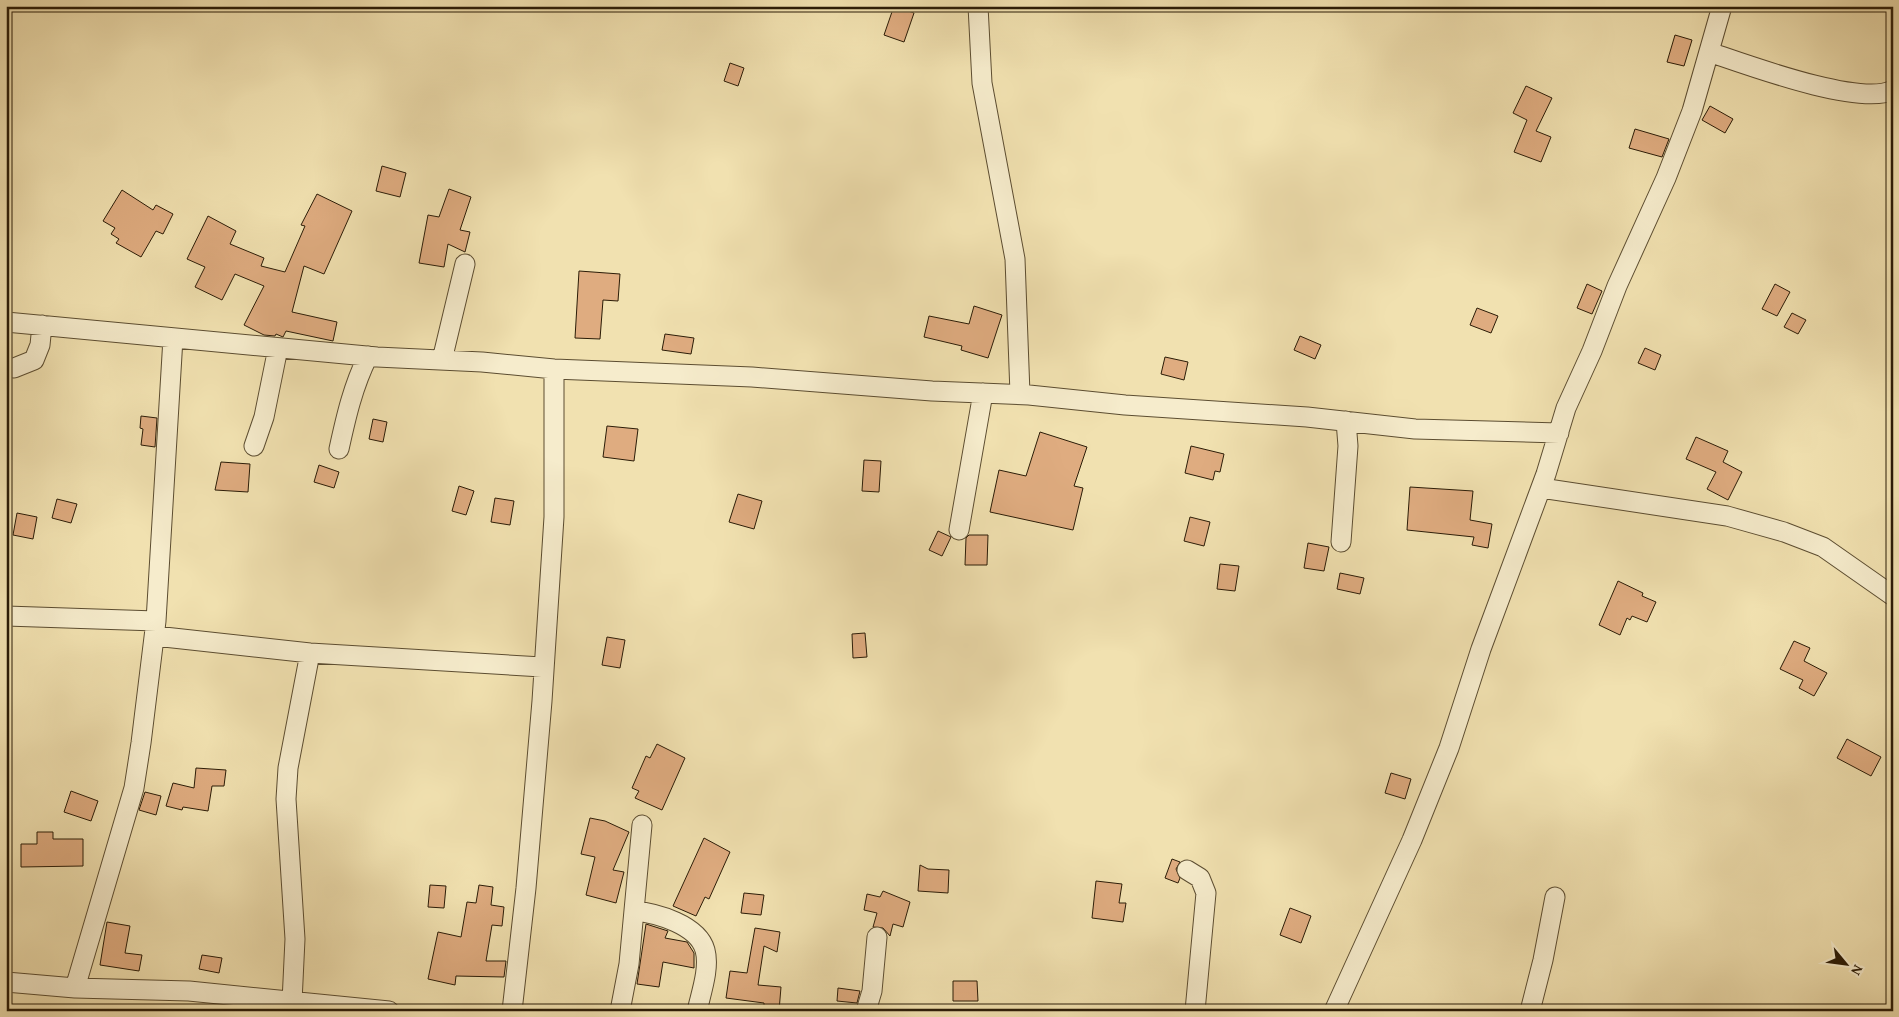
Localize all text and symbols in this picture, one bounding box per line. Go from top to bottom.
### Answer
north arrow [1822,940,1872,990]
text: N [1846,961,1868,980]

